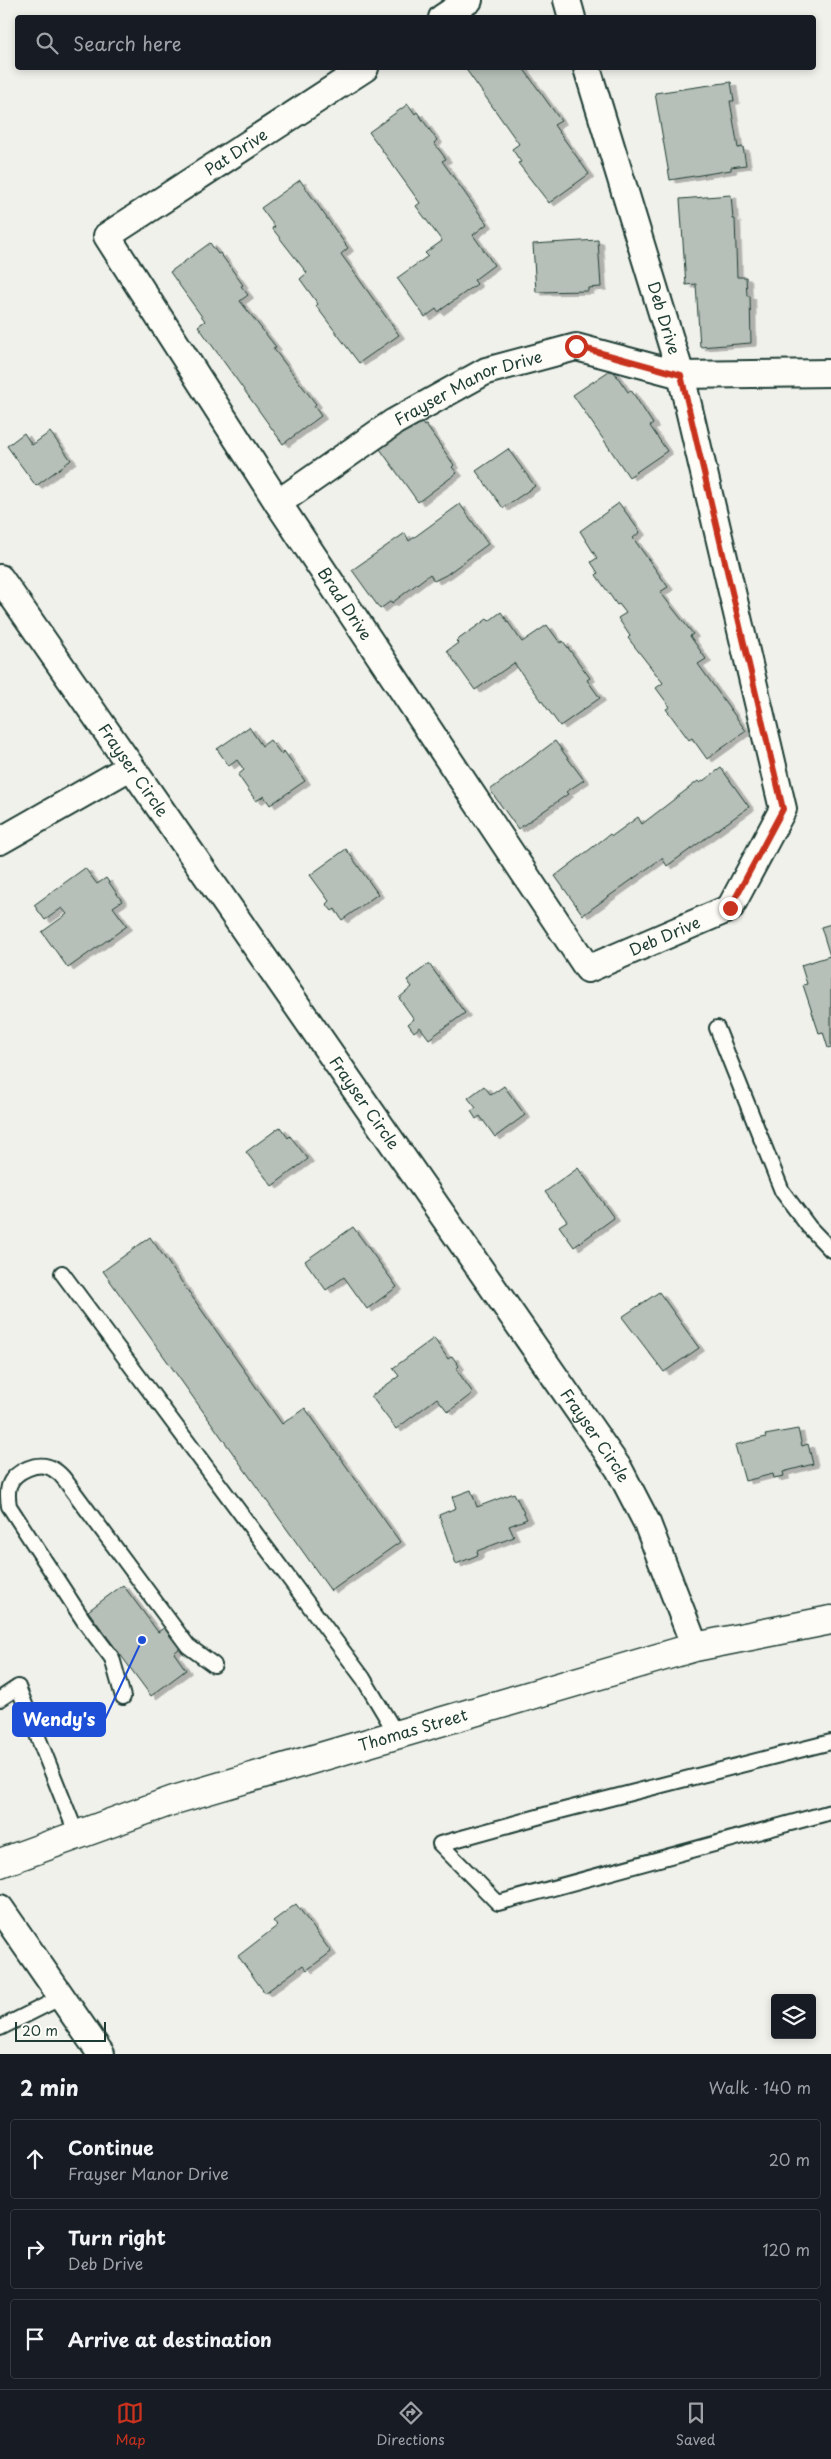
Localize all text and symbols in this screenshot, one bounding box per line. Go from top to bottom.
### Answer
search box [15,15,816,70]
icon: search [33,29,61,57]
text: Search here [73,29,182,57]
street label: Pat Drive [199,122,272,181]
street label: Deb Drive [642,278,687,357]
route start [565,335,588,358]
street label: Frayser Manor Drive [390,344,545,431]
street label: Brad Drive [313,562,379,645]
street label: Frayser Circle [93,718,175,821]
route end [719,897,742,920]
street label: Deb Drive [625,909,704,961]
street label: Frayser Circle [324,1051,406,1154]
street label: Frayser Circle [556,1383,637,1486]
street label: Thomas Street [355,1701,470,1756]
callout: Wendy's [13,1703,105,1736]
text: Wendy's [23,1705,96,1732]
map controls [771,1994,816,2039]
button: layers [771,1994,816,2039]
scale bar [15,2019,106,2042]
text: 20 m [22,2020,58,2041]
text: 2 min [20,2071,79,2103]
text: Walk · 140 m [709,2075,811,2099]
text: Continue [68,2133,154,2161]
icon: ahead [21,2145,49,2173]
text: 20 m [769,2147,810,2171]
text: Frayser Manor Drive [68,2161,229,2185]
text: Turn right [68,2223,166,2251]
icon: right [21,2235,49,2263]
text: 120 m [763,2237,810,2261]
text: Deb Drive [68,2251,143,2275]
icon: arrive [21,2325,49,2353]
text: Arrive at destination [68,2325,272,2353]
tab: Map [116,2399,145,2450]
tab: Directions [377,2399,445,2450]
tab: Saved [676,2399,715,2450]

